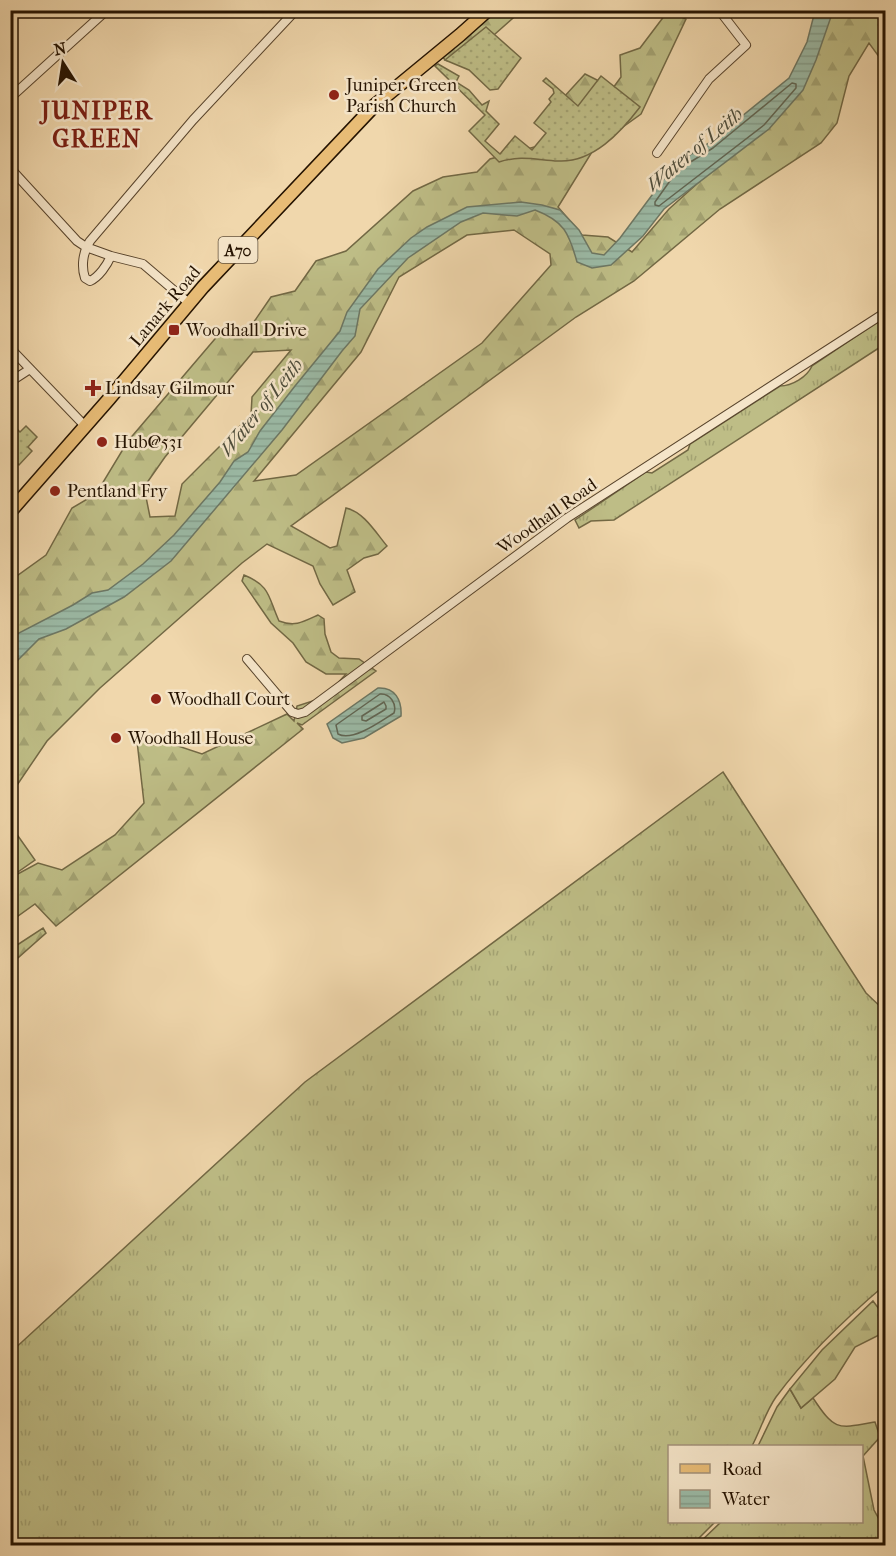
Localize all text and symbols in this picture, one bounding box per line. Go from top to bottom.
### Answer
north arrow [33,33,93,93]
text: N [52,38,69,59]
place label: Juniper Green Parish Church [344,75,458,117]
marker: Juniper Green Parish Church [327,88,341,102]
district label: JUNIPER GREEN [39,97,153,153]
water label: Water of Leith [641,102,747,196]
road number: A70 [218,237,258,263]
street label: Lanark Road [126,262,205,351]
place label: Woodhall Drive [185,320,307,341]
marker: Woodhall Drive [167,323,181,337]
water label: Water of Leith [215,354,308,461]
place label: Lindsay Gilmour [105,378,235,399]
marker: Lindsay Gilmour [86,381,100,395]
place label: Hub@531 [114,432,183,453]
marker: Hub@531 [95,435,109,449]
street label: Woodhall Road [493,474,601,559]
place label: Pentland Fry [67,481,169,502]
marker: Pentland Fry [48,484,62,498]
place label: Woodhall Court [167,689,291,710]
marker: Woodhall Court [149,692,163,706]
place label: Woodhall House [127,728,254,749]
marker: Woodhall House [109,731,123,745]
legend [668,1445,863,1523]
text: Road [722,1459,762,1480]
text: Water [721,1489,770,1510]

